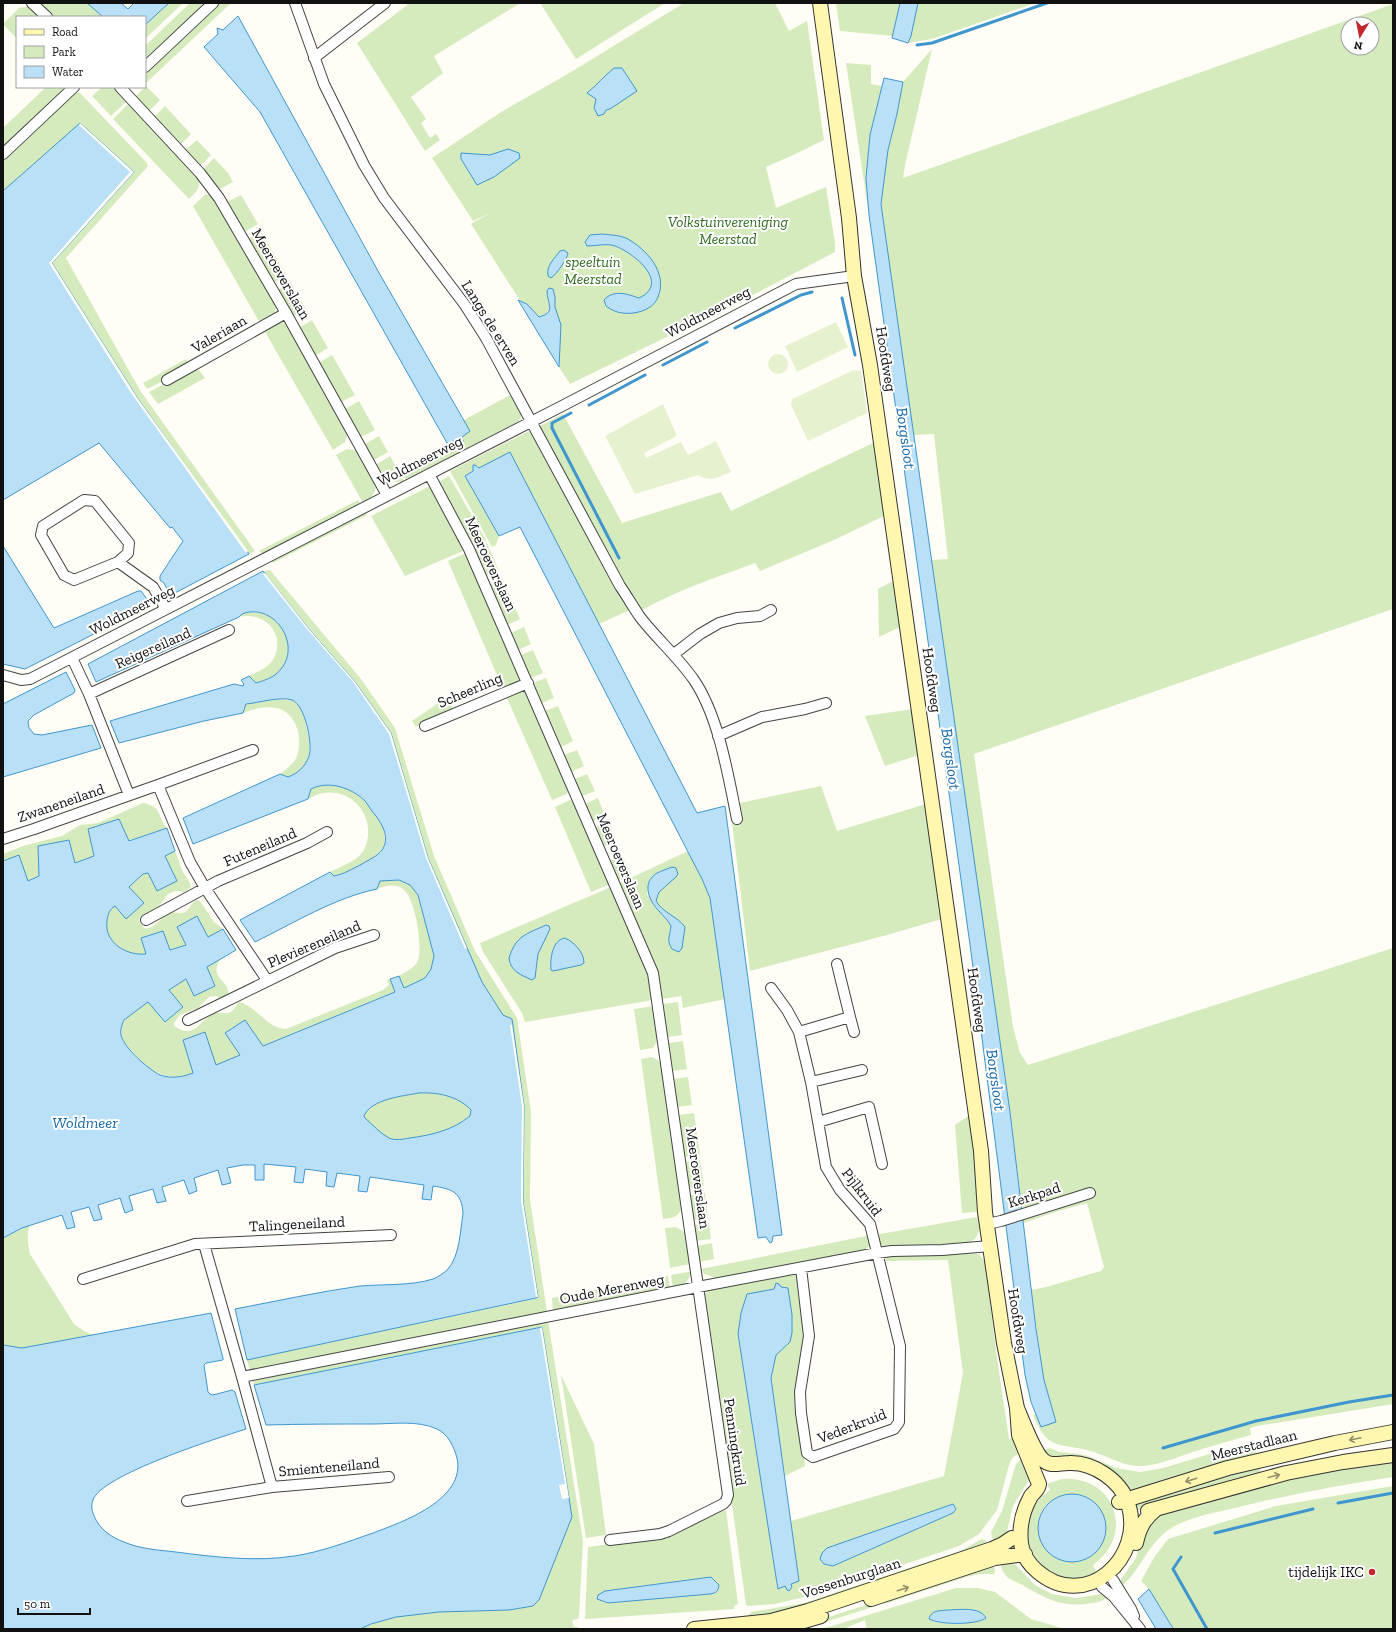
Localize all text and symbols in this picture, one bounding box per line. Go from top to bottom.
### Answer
legend [16,16,146,88]
north arrow [1340,16,1380,56]
text: Road [52,25,78,39]
text: N [1352,38,1364,52]
text: Park [52,45,77,59]
text: Water [52,65,84,79]
park label: Volkstuinvereniging Meerstad [668,213,789,248]
street label: Meeroeverslaan [248,225,315,323]
park label: speeltuin Meerstad [564,253,622,288]
street label: Langs de erven [458,277,525,369]
street label: Woldmeerweg [663,282,753,342]
street label: Valeriaan [187,311,250,357]
street label: Hoofdweg [872,325,900,393]
water label: Borgsloot [892,406,920,471]
street label: Woldmeerweg [374,432,466,490]
street label: Meeroeverslaan [461,514,521,614]
street label: Woldmeerweg [86,581,178,639]
street label: Reigereiland [112,623,194,673]
street label: Hoofdweg [919,646,945,714]
street label: Scheerling [435,668,505,712]
water label: Borgsloot [937,727,965,792]
street label: Zwaneneiland [15,780,107,826]
street label: Meeroeverslaan [593,810,649,912]
street label: Futeneiland [221,823,300,870]
street label: Pleviereneiland [265,916,364,972]
street label: Hoofdweg [964,966,990,1034]
water label: Borgsloot [982,1048,1010,1113]
water label: Woldmeer [52,1113,118,1132]
street label: Meeroeverslaan [682,1126,714,1230]
street label: Pijlkruid [838,1164,886,1220]
street label: Kerkpad [1005,1178,1063,1212]
street label: Talingeneiland [249,1212,346,1236]
street label: Oude Merenweg [558,1270,666,1308]
street label: Hoofdweg [1004,1287,1032,1355]
street label: Penningkruid [720,1397,750,1488]
street label: Vederkruid [814,1404,890,1448]
street label: Meerstadlaan [1209,1426,1299,1464]
one-way arrow [1348,1436,1361,1444]
street label: Smienteneiland [278,1454,381,1480]
one-way arrow [1267,1472,1280,1479]
one-way arrow [1185,1477,1198,1484]
street label: Vossenburglaan [798,1553,903,1603]
place label: tijdelijk IKC [1288,1563,1364,1581]
marker: tijdelijk IKC [1367,1567,1377,1577]
one-way arrow [896,1585,908,1593]
scale bar [18,1590,90,1616]
text: 50 m [24,1597,51,1611]

